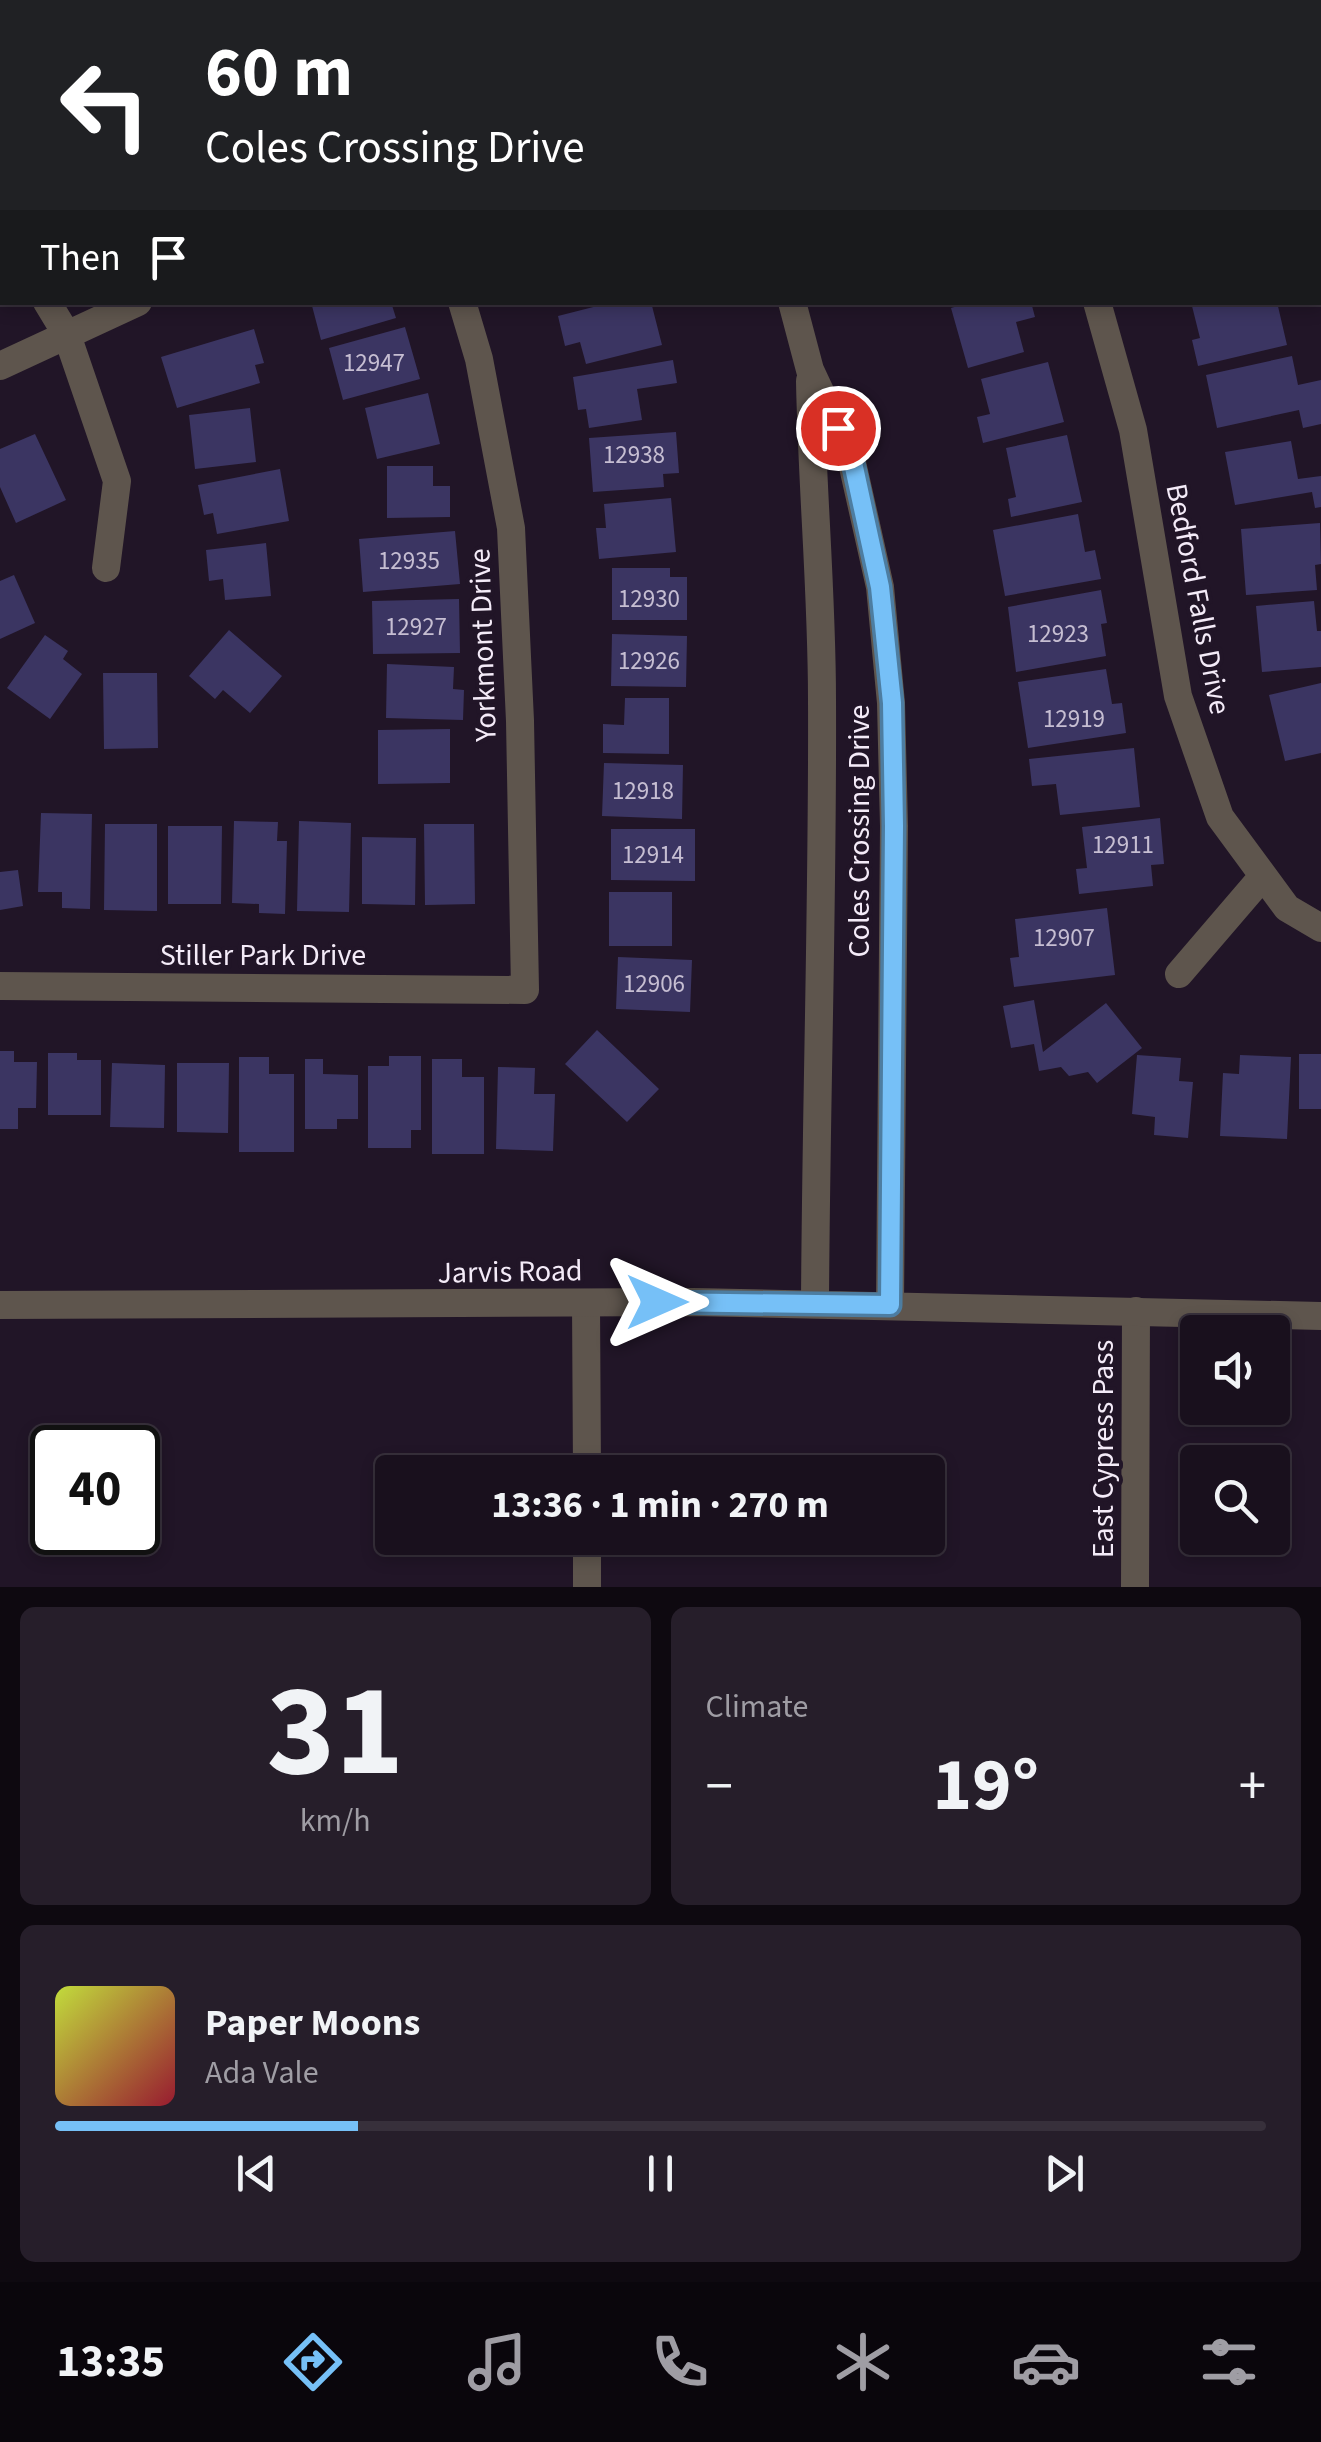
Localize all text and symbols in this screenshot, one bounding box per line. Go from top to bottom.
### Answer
text: 60 m [205,23,353,123]
icon: left [40,40,170,170]
text: Coles Crossing Drive [205,116,585,180]
icon: arrive [141,230,196,285]
text: Then [40,231,121,285]
house number: 12947 [343,345,405,381]
pin [796,386,881,471]
icon: arrive [811,401,866,456]
house number: 12938 [603,437,665,473]
street label: Bedford Falls Drive [1155,480,1241,718]
house number: 12935 [378,543,440,579]
street label: Yorkmont Drive [458,548,508,743]
house number: 12930 [618,581,680,617]
house number: 12927 [385,609,447,645]
house number: 12923 [1027,616,1089,652]
house number: 12926 [618,643,680,679]
house number: 12919 [1043,701,1105,737]
street label: Coles Crossing Drive [838,705,881,958]
house number: 12918 [612,773,674,809]
house number: 12911 [1092,827,1154,863]
house number: 12914 [622,837,684,873]
house number: 12907 [1033,920,1095,956]
street label: Stiller Park Drive [160,934,366,977]
house number: 12906 [623,966,685,1002]
street label: Jarvis Road [437,1249,583,1295]
position arrow [605,1250,709,1354]
map controls [1180,1315,1290,1555]
button: sound [1180,1315,1290,1425]
street label: East Cypress Pass [1082,1340,1125,1558]
speed limit sign: 40 [30,1425,160,1555]
button: search [1180,1445,1290,1555]
text: 13:36 · 1 min · 270 m [491,1478,829,1532]
text: 31 [267,1640,404,1825]
text: Climate [706,1684,808,1730]
text: 19° [932,1732,1039,1839]
text: − [706,1748,733,1826]
text: + [1239,1748,1266,1826]
text: km/h [300,1798,371,1844]
text: Paper Moons [205,1996,420,2050]
text: Ada Vale [205,2050,319,2096]
icon: previous [229,2146,284,2201]
icon: pause [633,2146,688,2201]
icon: next [1037,2146,1092,2201]
icon: directions [278,2327,348,2397]
icon: music [462,2327,532,2397]
icon: phone [645,2327,715,2397]
icon: climate [828,2327,898,2397]
icon: car [1011,2327,1081,2397]
icon: filters [1194,2327,1264,2397]
text: 13:35 [57,2330,165,2394]

